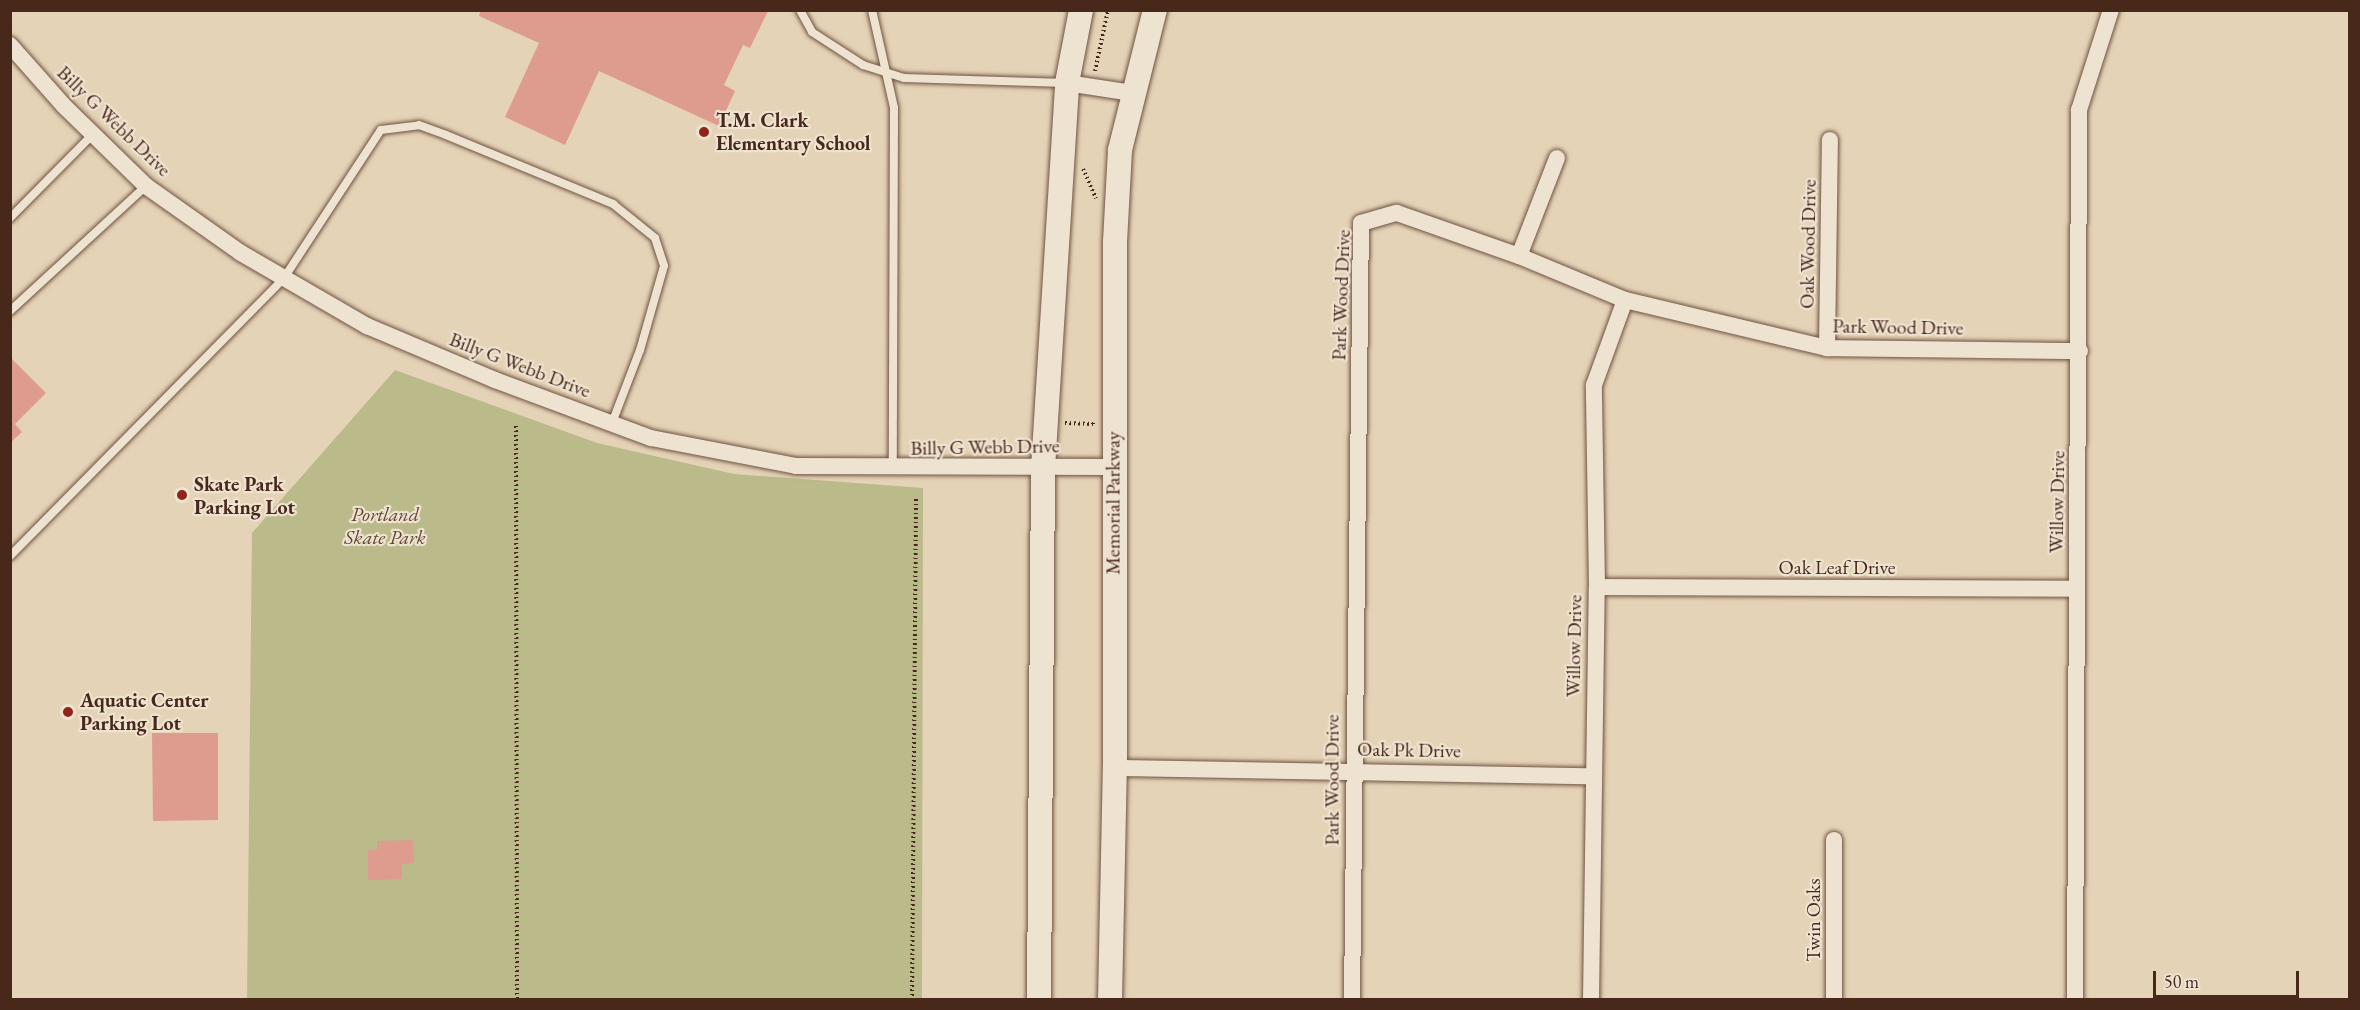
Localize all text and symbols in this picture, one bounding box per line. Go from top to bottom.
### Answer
street label: Billy G Webb Drive [52,61,176,181]
place label: T.M. Clark Elementary School [716,108,870,155]
marker: T.M. Clark Elementary School [697,125,711,139]
street label: Oak Wood Drive [1795,179,1821,309]
street label: Park Wood Drive [1327,229,1355,361]
street label: Park Wood Drive [1832,314,1964,340]
street label: Billy G Webb Drive [446,327,594,403]
street label: Memorial Parkway [1101,431,1125,575]
street label: Billy G Webb Drive [910,434,1060,460]
street label: Willow Drive [2044,451,2070,553]
place label: Skate Park Parking Lot [194,472,295,519]
marker: Skate Park Parking Lot [175,488,189,502]
park label: Portland Skate Park [344,502,426,549]
street label: Oak Leaf Drive [1778,555,1896,579]
street label: Willow Drive [1561,595,1587,697]
place label: Aquatic Center Parking Lot [80,688,209,735]
marker: Aquatic Center Parking Lot [61,705,75,719]
street label: Park Wood Drive [1320,714,1344,846]
street label: Oak Pk Drive [1357,737,1461,763]
street label: Twin Oaks [1801,878,1825,962]
scale bar [2156,959,2302,997]
text: 50 m [2164,970,2199,993]

